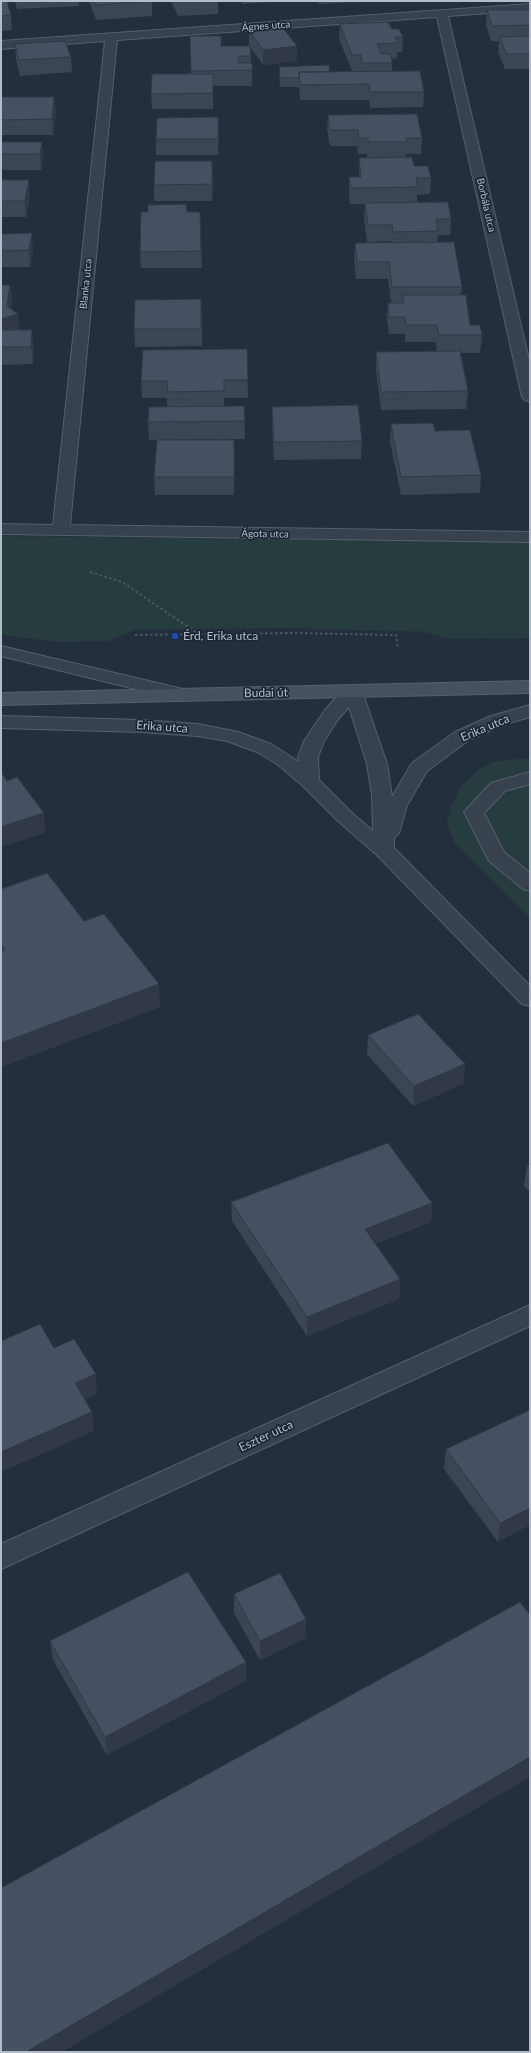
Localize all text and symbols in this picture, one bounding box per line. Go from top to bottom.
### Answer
street label: Ágnes utca [241,18,291,34]
street label: Borbála utca [474,177,498,233]
street label: Blanka utca [77,258,95,310]
street label: Ágota utca [241,528,289,540]
place label: Érd, Erika utca [183,629,258,643]
marker: Érd, Erika utca [170,631,180,641]
street label: Budai út [244,685,288,701]
street label: Erika utca [458,711,512,745]
street label: Erika utca [136,718,188,736]
street label: Eszter utca [237,1417,295,1455]

